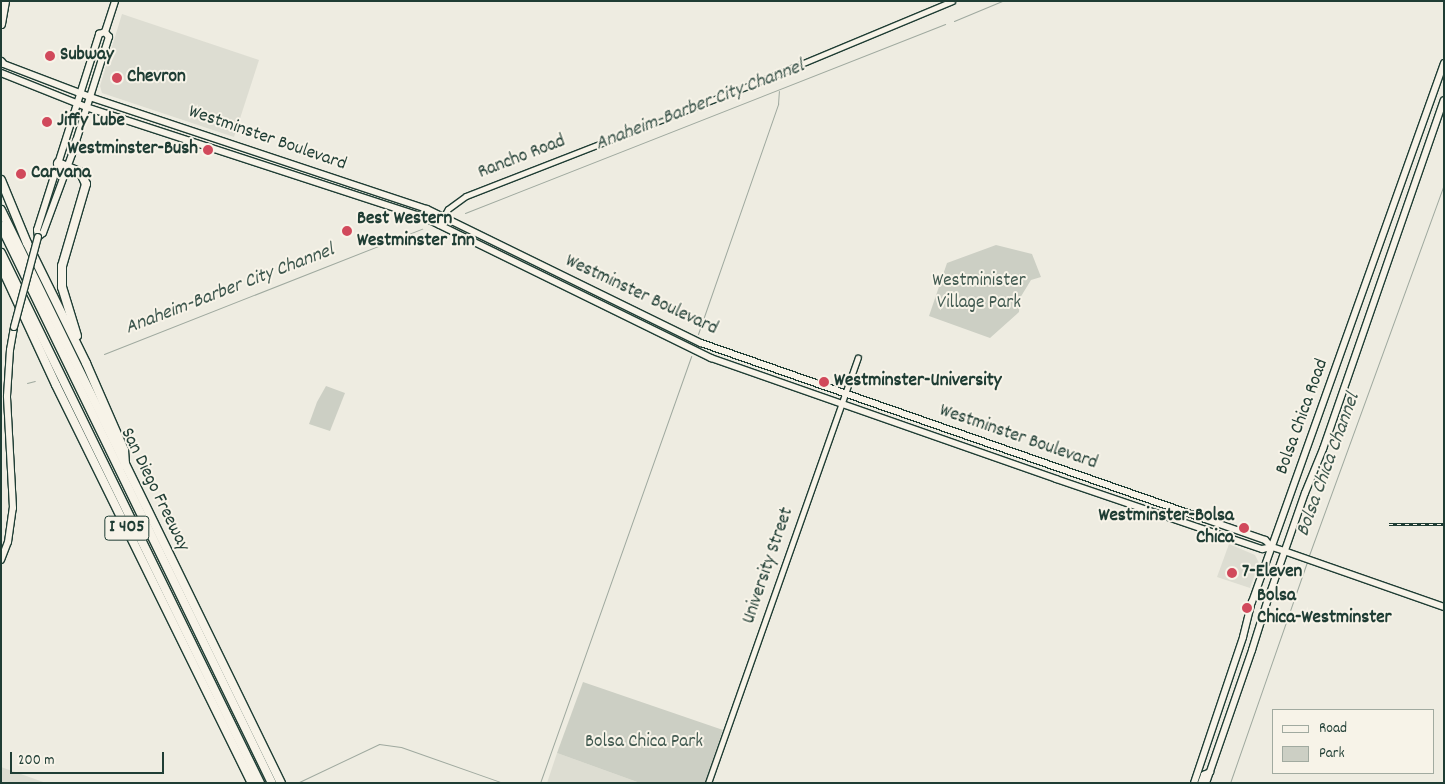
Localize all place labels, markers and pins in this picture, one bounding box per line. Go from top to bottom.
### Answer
place label: Subway [60,45,114,67]
marker: Subway [44,50,56,62]
place label: Chevron [127,67,186,89]
marker: Chevron [111,72,123,84]
place label: Jiffy Lube [57,111,125,133]
marker: Jiffy Lube [41,116,53,128]
place label: Westminster-Bush [68,139,198,161]
marker: Westminster-Bush [202,144,214,156]
place label: Carvana [31,163,91,185]
marker: Carvana [15,168,27,180]
place label: Best Western Westminster Inn [357,209,475,253]
marker: Best Western Westminster Inn [341,225,353,237]
place label: Westminster-University [834,371,1001,393]
marker: Westminster-University [818,376,830,388]
place label: Westminster-Bolsa Chica [1099,506,1234,550]
marker: Westminster-Bolsa Chica [1238,522,1250,534]
place label: 7-Eleven [1242,562,1302,584]
marker: 7-Eleven [1226,567,1238,579]
place label: Bolsa Chica-Westminster [1257,586,1392,630]
marker: Bolsa Chica-Westminster [1241,602,1253,614]

